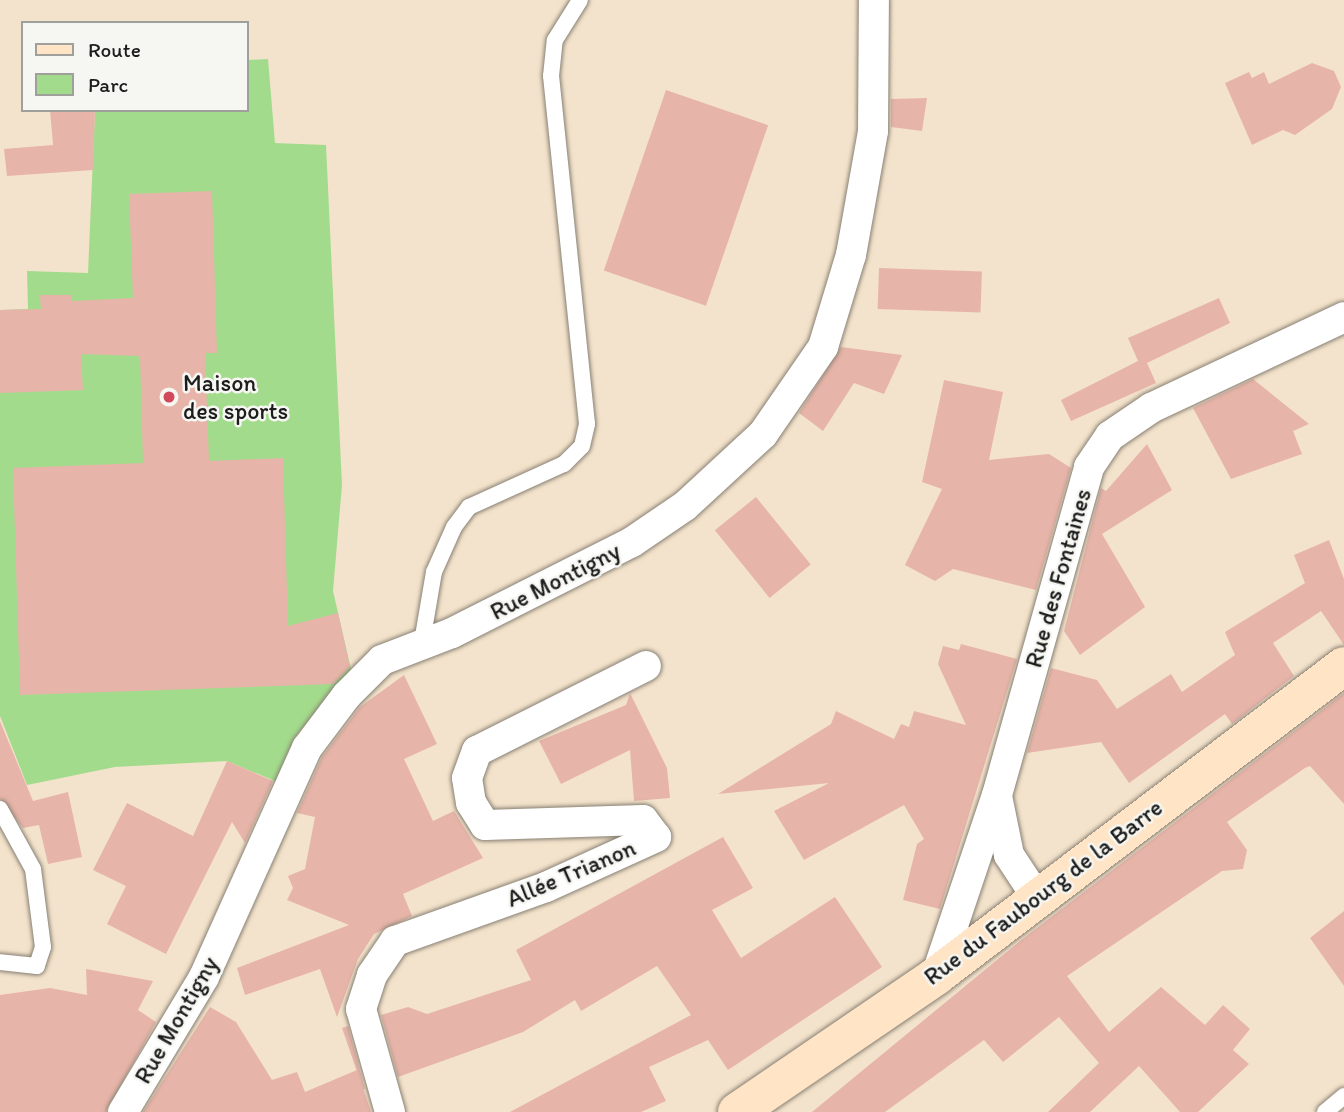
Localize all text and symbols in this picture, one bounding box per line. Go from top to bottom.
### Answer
legend [21,21,248,112]
text: Route [88,37,141,62]
text: Parc [88,72,128,97]
place label: Maison des sports [183,369,288,425]
marker: Maison des sports [161,389,177,405]
street label: Rue des Fontaines [1019,485,1097,671]
street label: Rue Montigny [485,536,625,626]
street label: Rue du Faubourg de la Barre [918,793,1168,991]
street label: Allée Trianon [503,833,639,913]
street label: Rue Montigny [128,952,224,1088]

